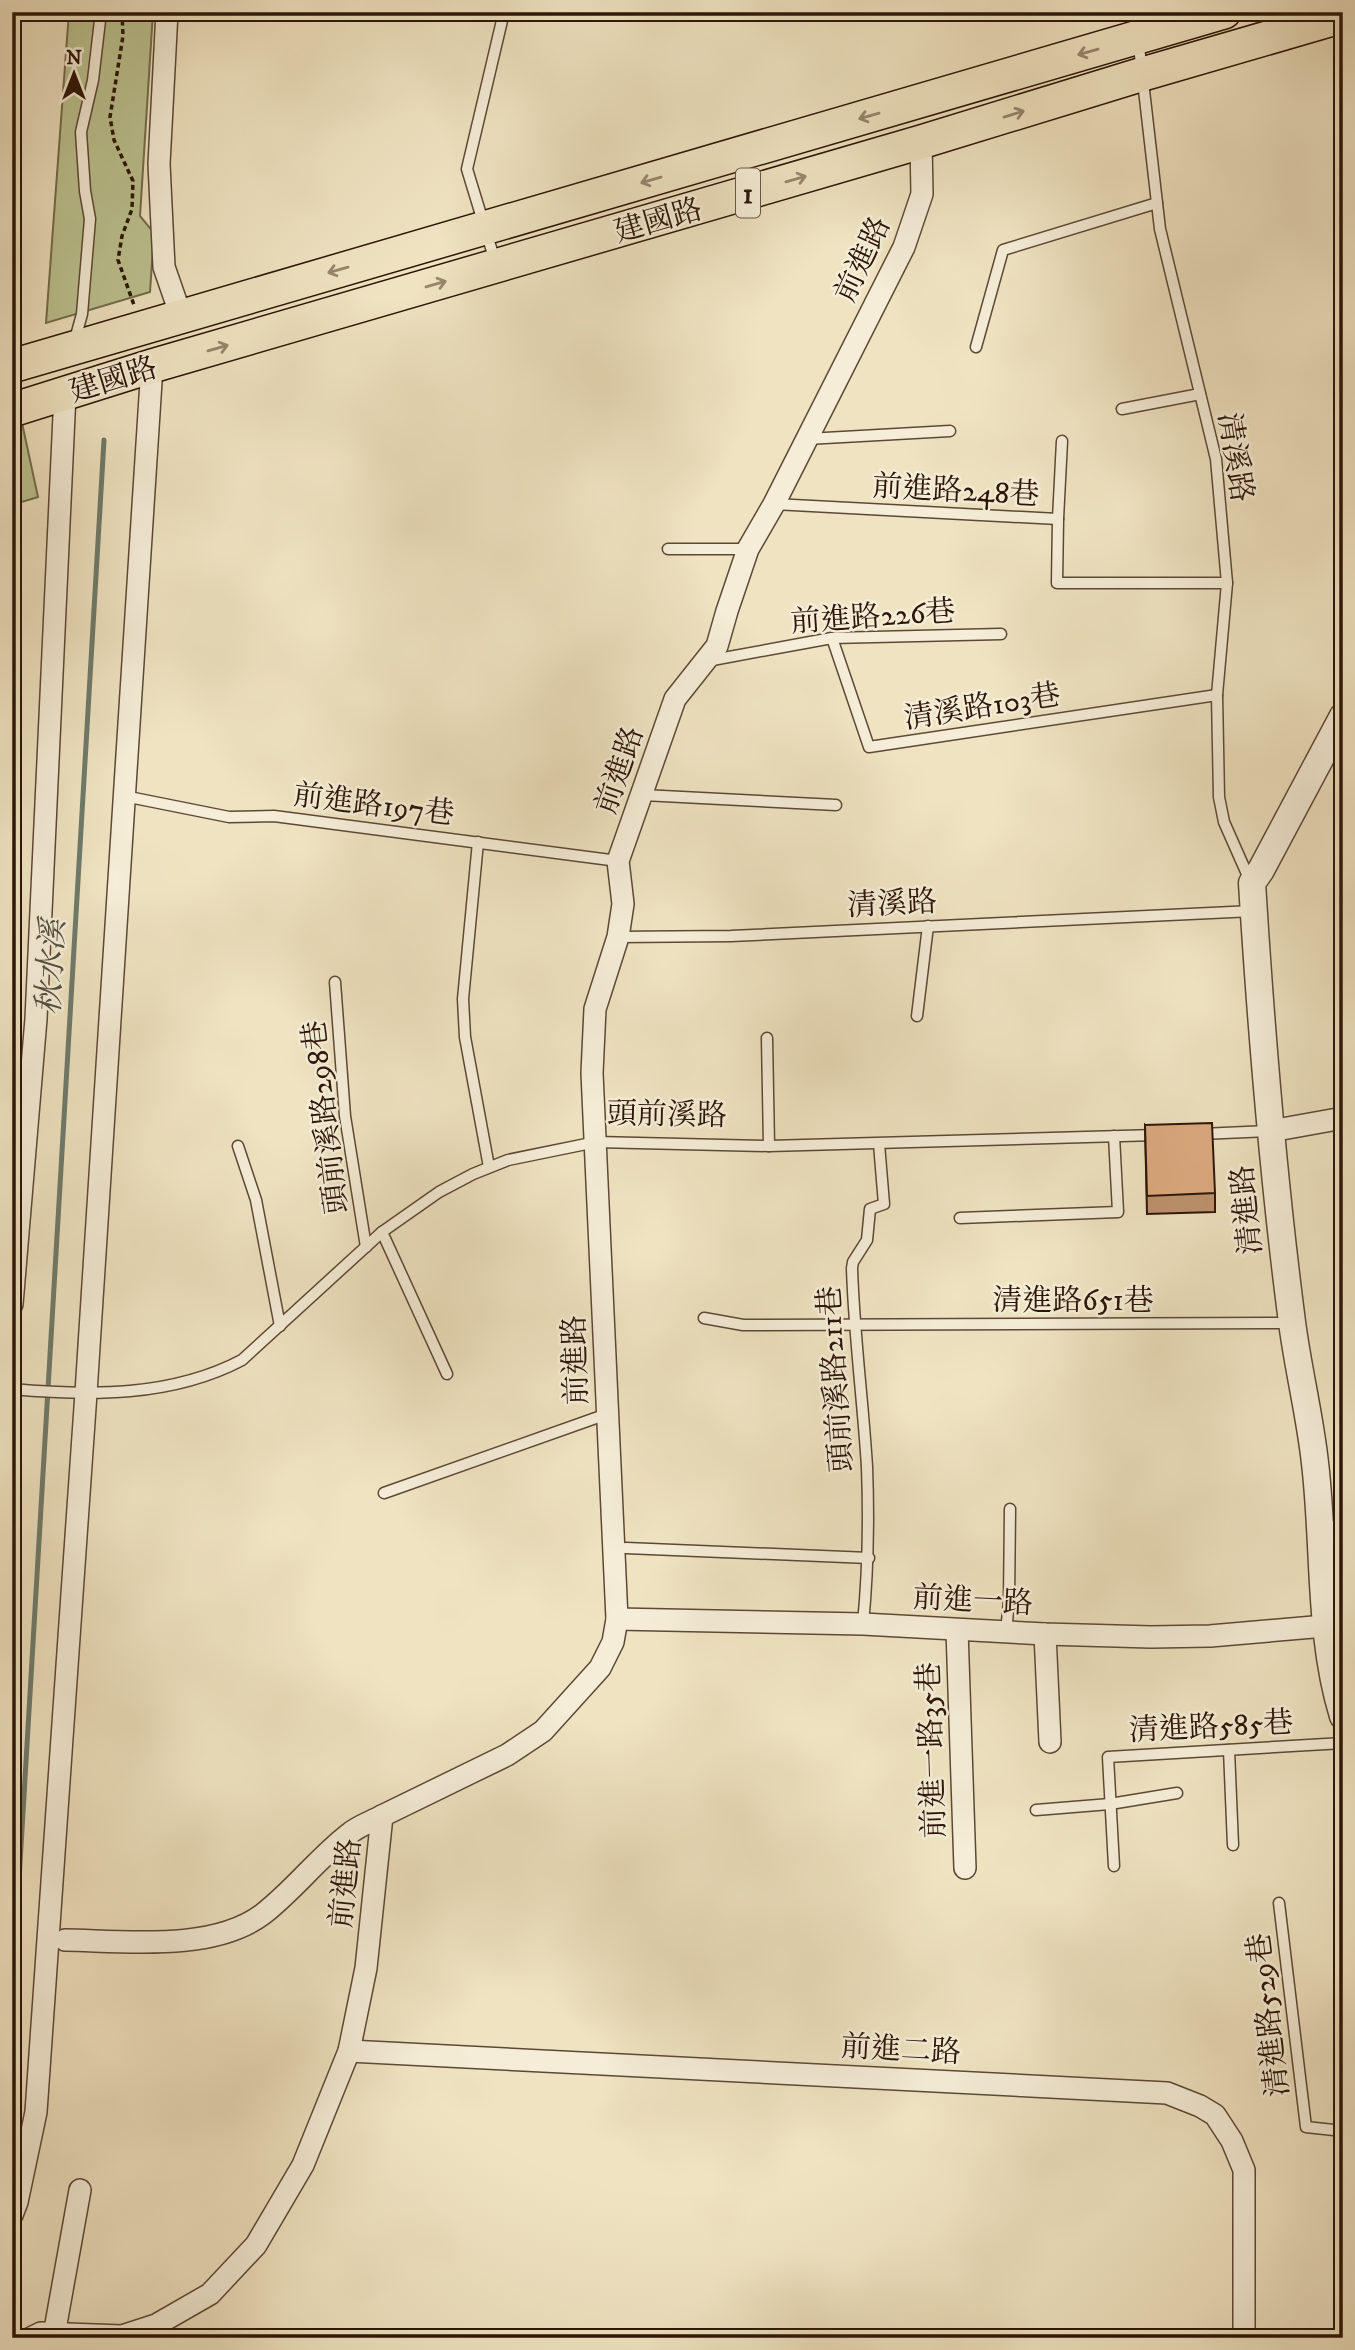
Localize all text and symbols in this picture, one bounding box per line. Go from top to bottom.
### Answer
north arrow [38,38,108,108]
one-way arrow [1077,46,1099,59]
text: N [66,47,82,70]
one-way arrow [1002,106,1024,119]
one-way arrow [859,110,881,123]
road number: 1 [736,168,760,218]
one-way arrow [784,171,806,184]
one-way arrow [640,174,662,187]
street label: 建國路 [610,191,707,252]
street label: 前進路 [828,211,899,308]
one-way arrow [328,265,350,278]
one-way arrow [425,277,447,290]
one-way arrow [207,340,229,353]
street label: 建國路 [65,350,162,411]
street label: 清溪路 [1209,410,1260,505]
street label: 前進路248巷 [872,469,1040,514]
street label: 前進路226巷 [789,593,957,642]
street label: 清溪路103巷 [901,677,1063,738]
street label: 前進路 [588,722,653,819]
street label: 前進路197巷 [291,777,456,834]
street label: 清溪路 [846,884,938,925]
water label: 秋水溪 [30,915,75,1016]
street label: 頭前溪路298巷 [296,1018,357,1216]
street label: 頭前溪路 [607,1096,727,1135]
street label: 清進路 [1224,1163,1271,1257]
street label: 清進路651巷 [992,1283,1154,1320]
street label: 頭前溪路211巷 [812,1284,861,1473]
street label: 前進路 [556,1314,597,1406]
street label: 前進一路 [912,1580,1034,1623]
street label: 前進一路35巷 [911,1661,954,1839]
street label: 清進路585巷 [1128,1705,1294,1750]
street label: 前進路 [323,1836,370,1930]
street label: 清進路529巷 [1241,1931,1298,2099]
street label: 前進二路 [840,2029,962,2072]

